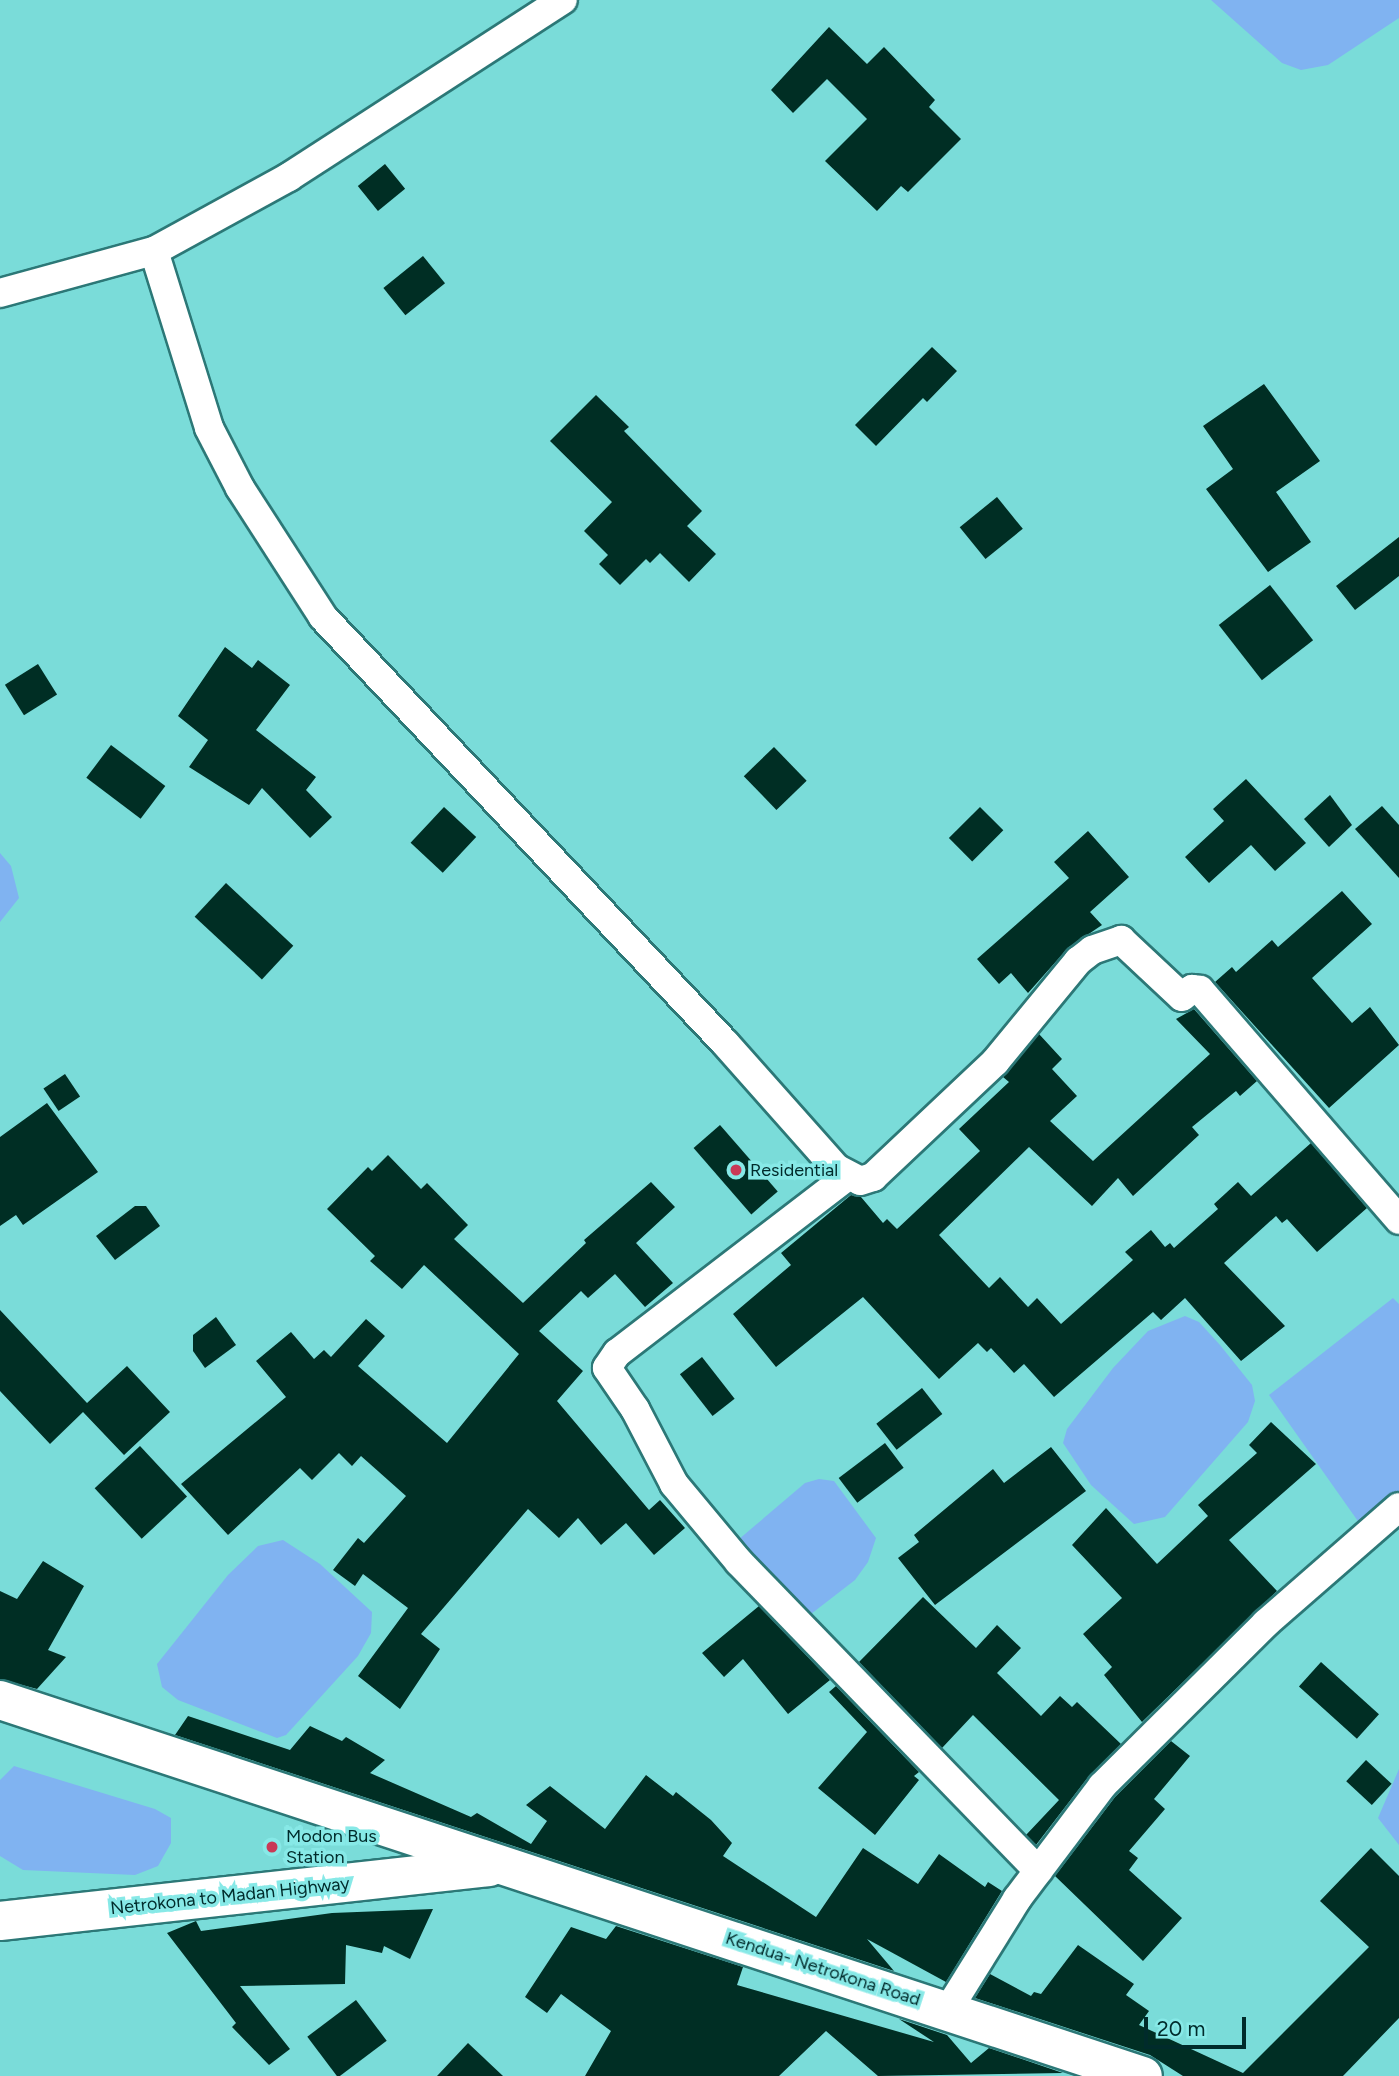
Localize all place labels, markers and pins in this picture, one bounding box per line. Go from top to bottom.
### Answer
place label: Residential [750,1159,838,1181]
marker: Residential [728,1162,744,1178]
place label: Modon Bus Station [286,1826,377,1868]
marker: Modon Bus Station [264,1839,280,1855]

